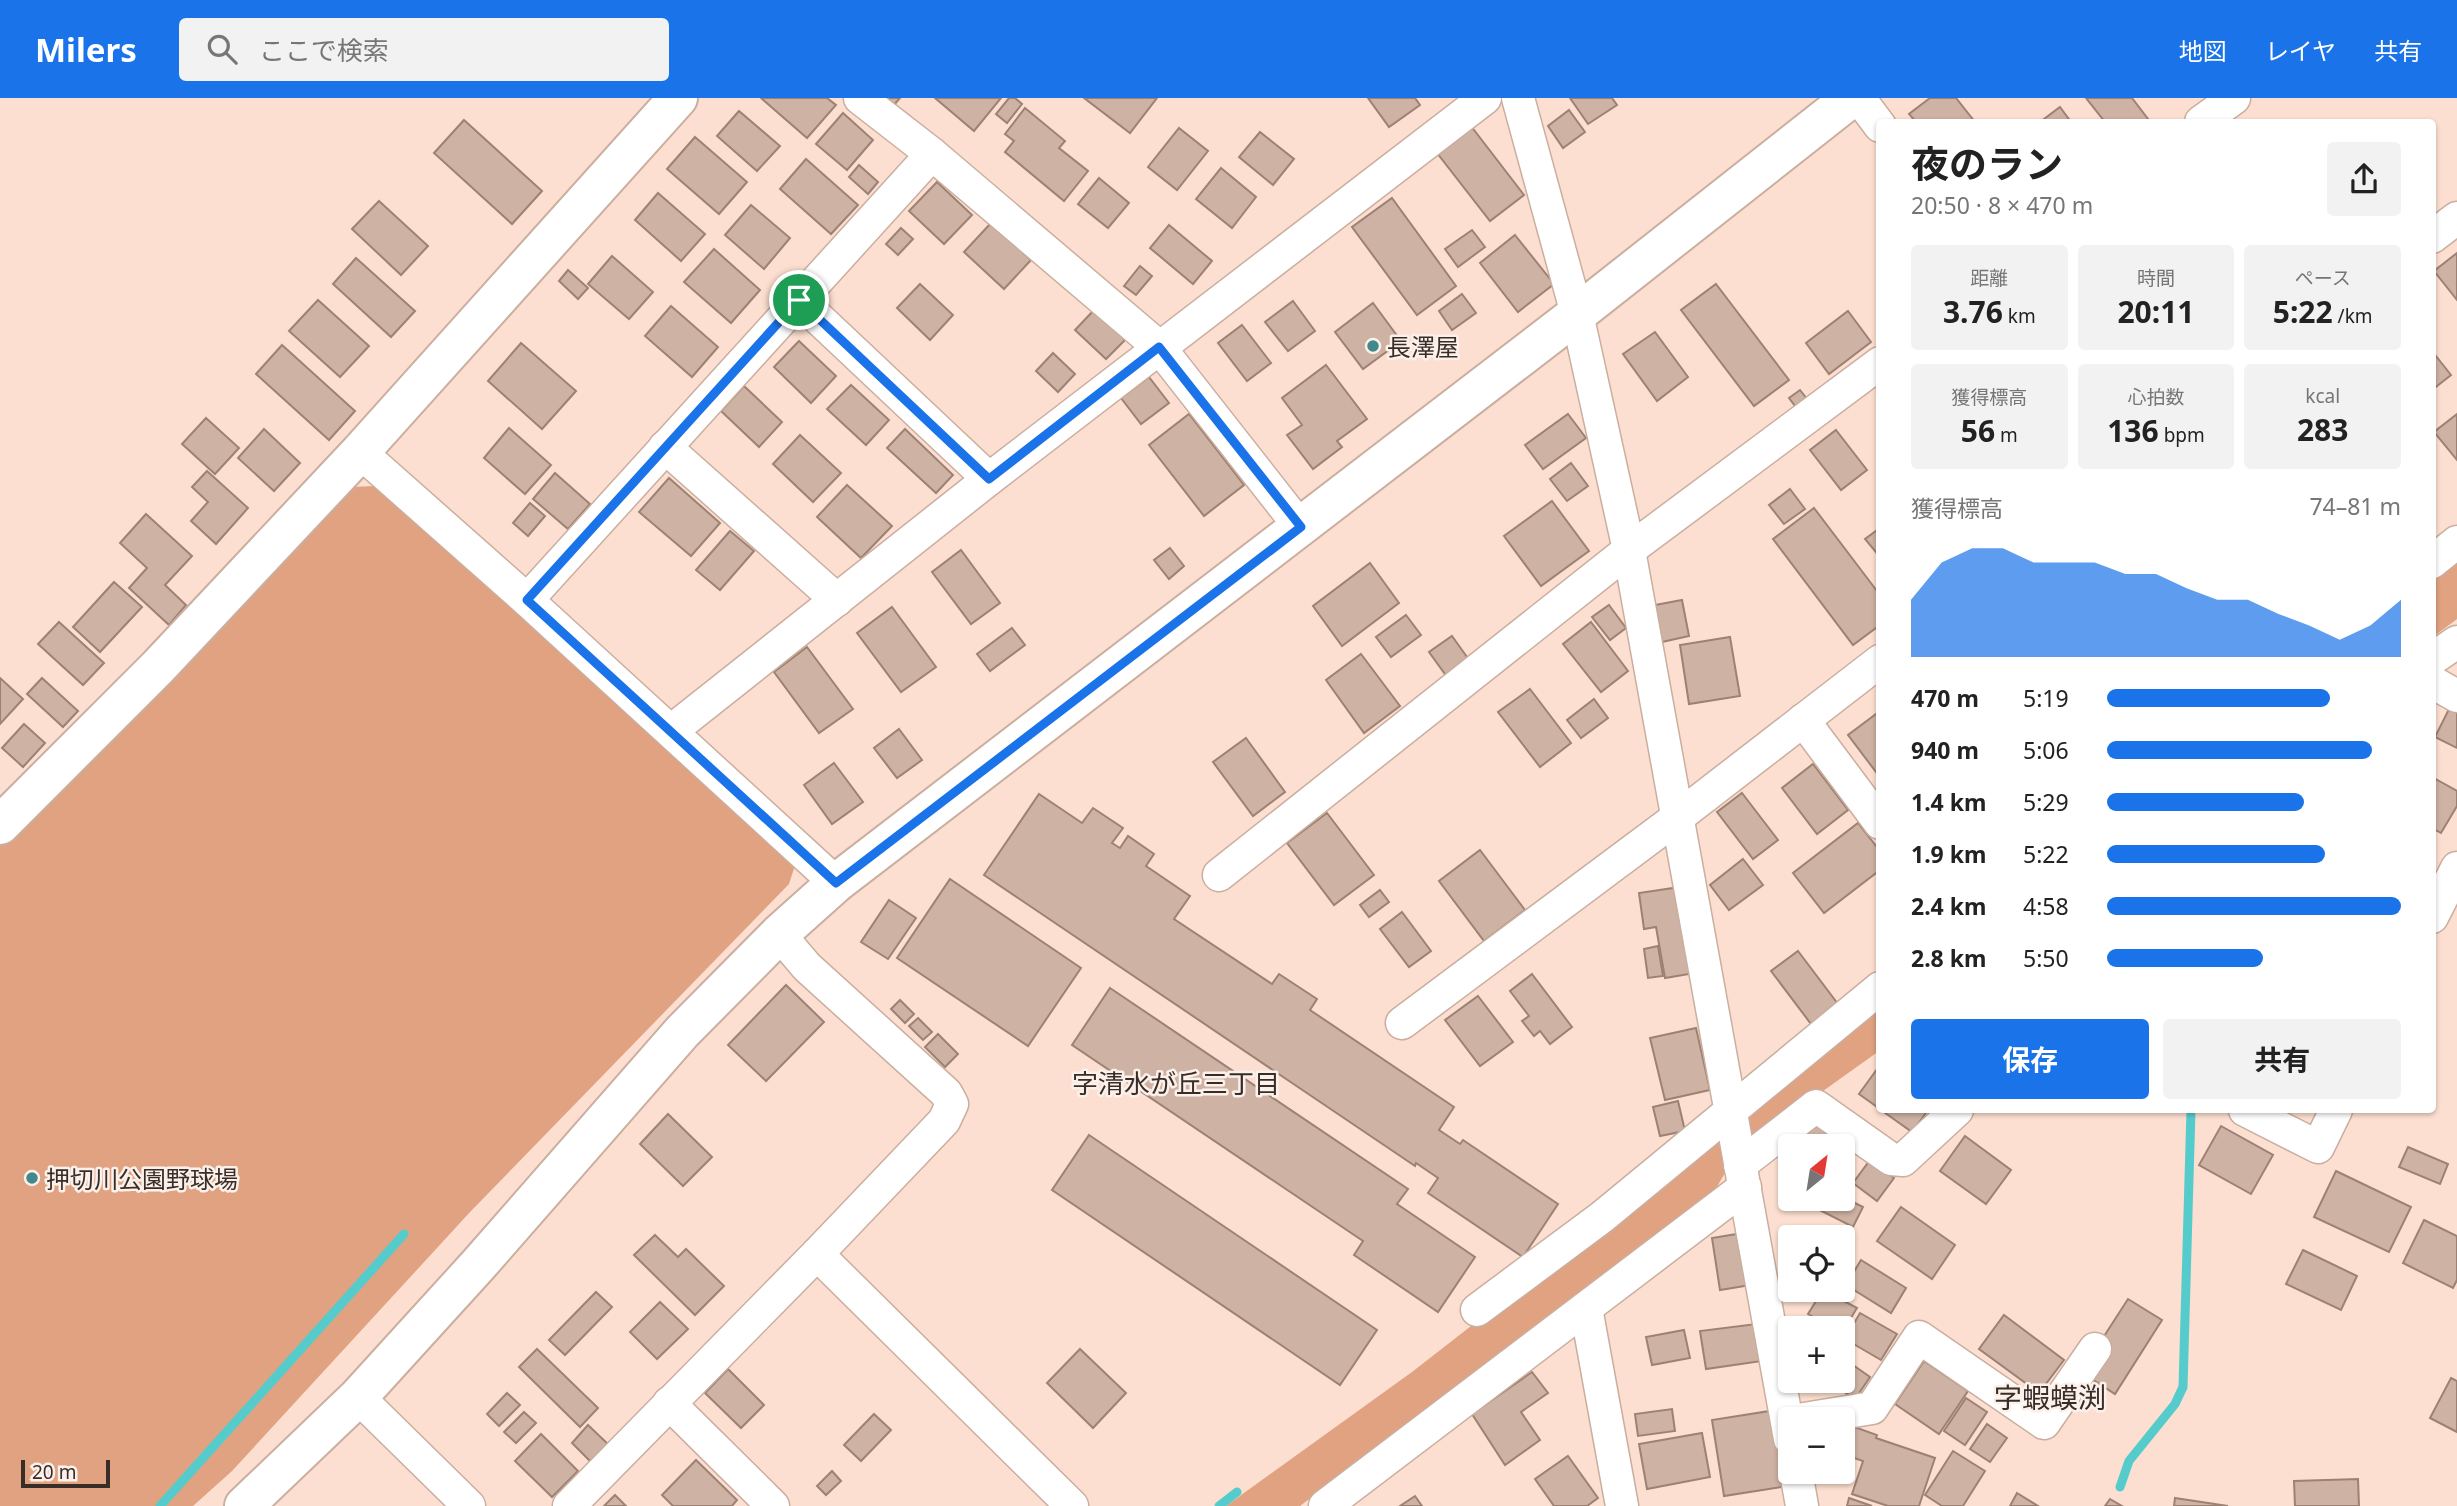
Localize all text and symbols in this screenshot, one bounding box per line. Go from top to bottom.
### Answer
search box [179,18,669,81]
text: Milers [35,27,137,72]
icon: search [203,30,241,68]
text: ここで検索 [259,32,389,68]
text: 地図 [2179,34,2227,67]
text: レイヤ [2265,34,2336,67]
text: 共有 [2374,34,2422,67]
text: 夜のラン [1911,137,2063,189]
button: share [2327,142,2401,216]
text: 20:50 · 8 × 470 m [1911,189,2093,221]
text: 距離 [1970,265,2008,291]
text: 時間 [2137,265,2175,291]
text: ペース [2295,265,2351,291]
pin [769,270,829,330]
icon: arrive [780,281,818,319]
text: 3.76 [1943,291,2003,332]
text: 20:11 [2117,291,2195,332]
text: 5:22 [2273,291,2333,332]
text: km [2003,303,2036,329]
text: /km [2333,303,2373,329]
place label: 長澤屋 [1387,330,1459,363]
marker: 長澤屋 [1365,338,1381,354]
text: kcal [2305,383,2340,409]
text: 獲得標高 [1951,384,2027,410]
text: 心拍数 [2127,384,2185,410]
text: 283 [2297,409,2348,450]
text: 56 [1961,410,1995,451]
text: 136 [2107,410,2159,451]
text: m [1995,422,2018,448]
text: bpm [2159,422,2205,448]
text: 74–81 m [2309,490,2401,522]
text: 獲得標高 [1911,492,2003,524]
text: 470 m [1911,682,1979,714]
text: 5:19 [2023,682,2069,714]
text: 940 m [1911,734,1979,766]
text: 5:06 [2023,734,2069,766]
text: 1.4 km [1911,786,1986,818]
text: 5:29 [2023,786,2069,818]
text: 1.9 km [1911,838,1986,870]
text: 5:22 [2023,838,2069,870]
text: 2.4 km [1911,890,1986,922]
text: 4:58 [2023,890,2069,922]
text: 2.8 km [1911,942,1986,974]
text: 5:50 [2023,942,2069,974]
button: 保存 [1911,1019,2149,1099]
button: 共有 [2163,1019,2401,1099]
district label: 字清水が丘三丁目 [1072,1065,1280,1101]
north arrow [1778,1134,1855,1211]
map controls [1778,1134,1855,1484]
place label: 押切川公園野球場 [46,1162,238,1195]
marker: 押切川公園野球場 [24,1170,40,1186]
button: locate [1778,1225,1855,1302]
button: + [1778,1316,1855,1393]
district label: 字蝦蟆渕 [1994,1378,2106,1416]
button: − [1778,1407,1855,1484]
scale bar [21,1457,110,1489]
text: 20 m [32,1459,76,1485]

